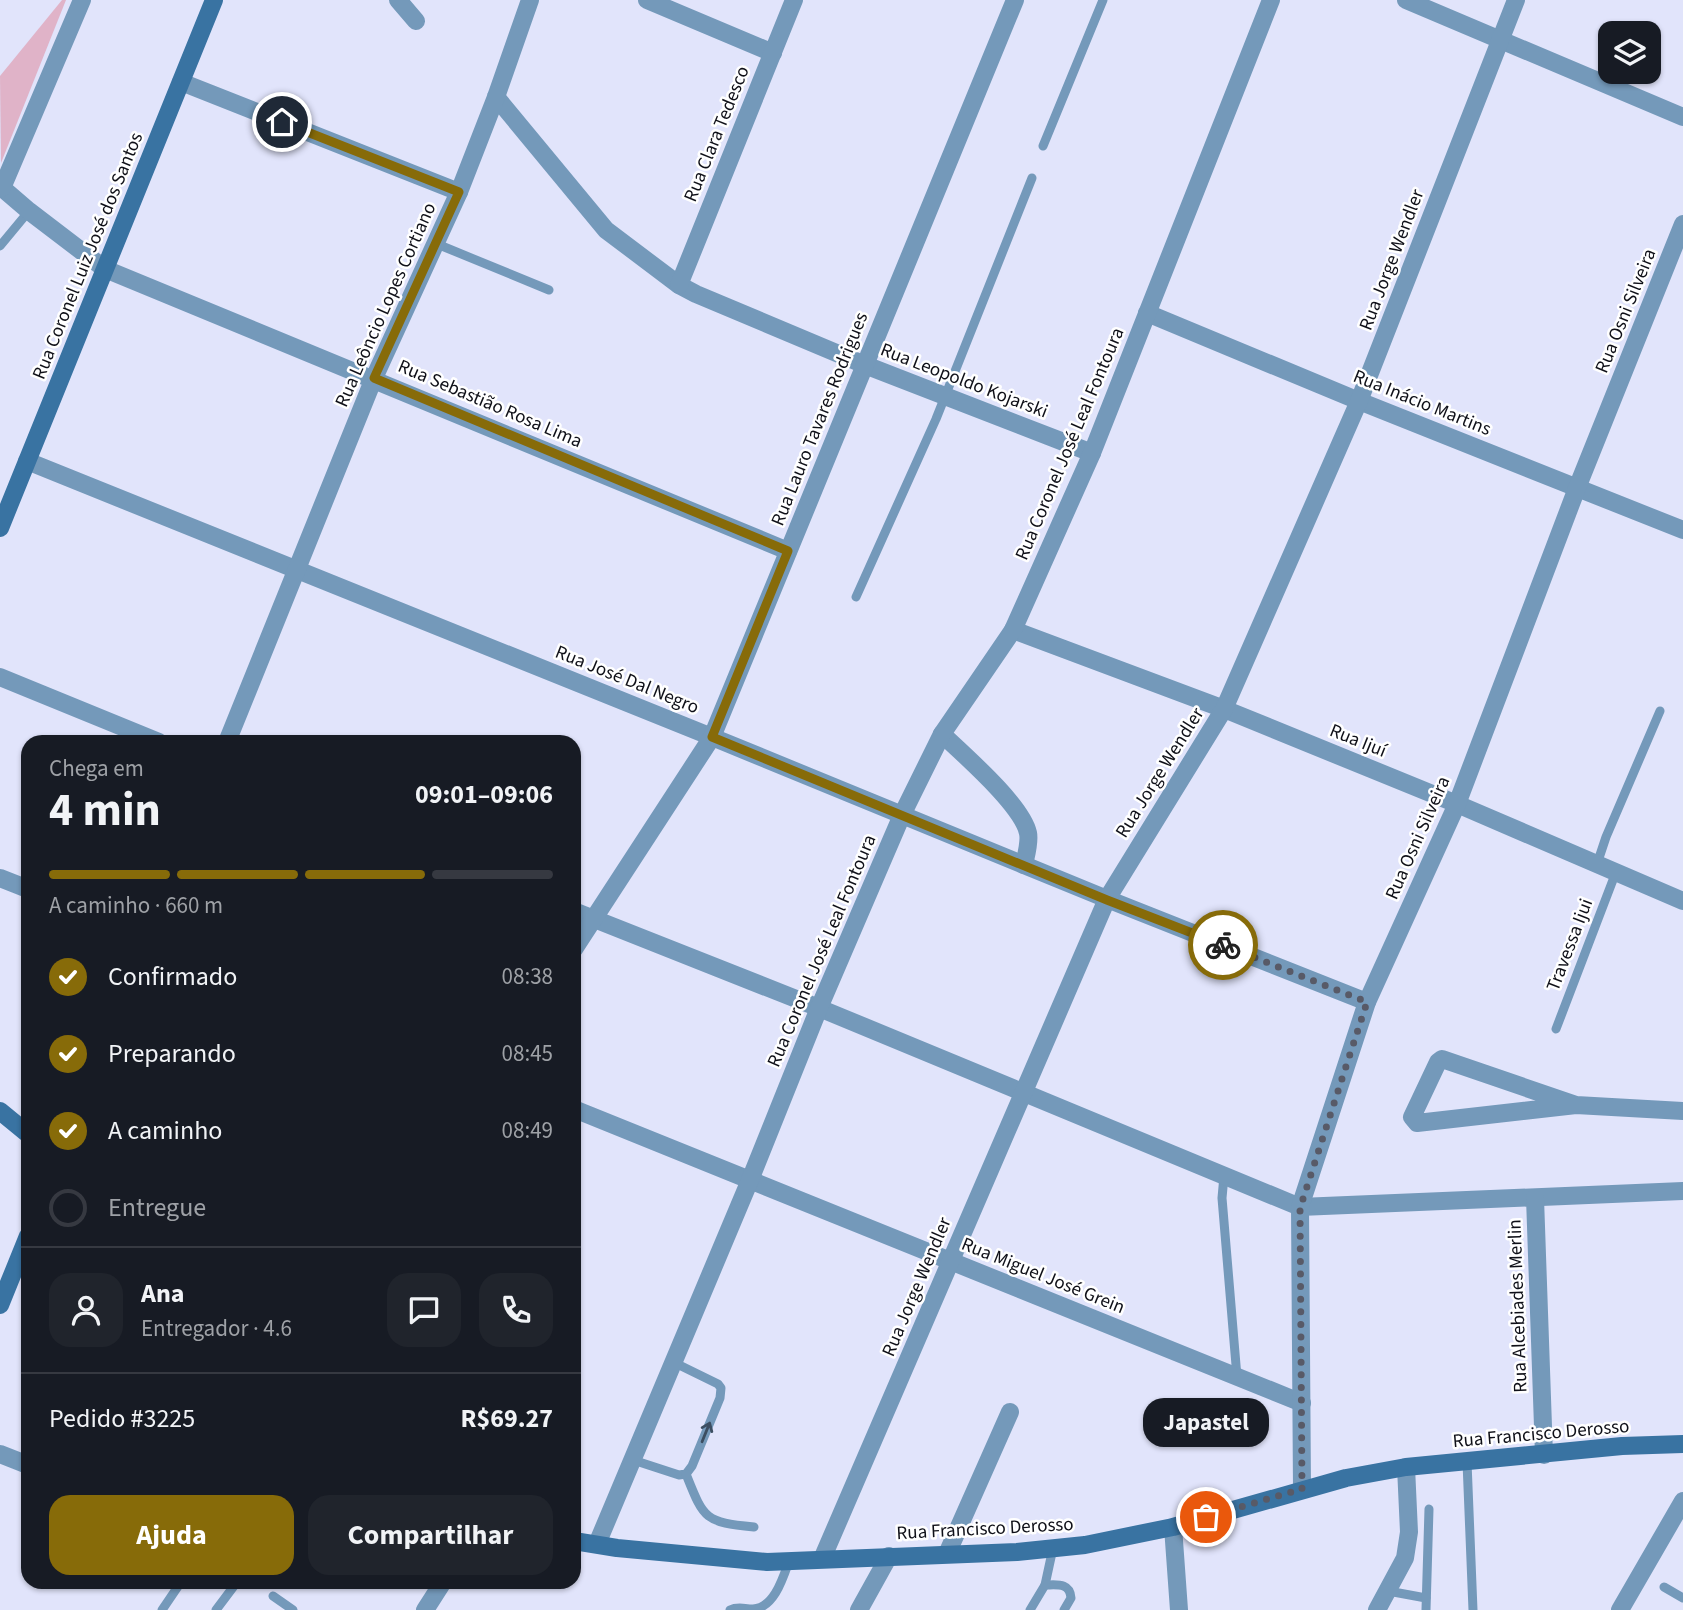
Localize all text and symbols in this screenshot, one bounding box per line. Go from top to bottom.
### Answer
map controls [1598,21,1661,84]
button: layers [1598,21,1661,84]
street label: Rua Clara Tedesco [677,62,757,206]
pin [252,92,312,152]
icon: home [263,103,301,141]
street label: Rua Coronel Luiz José dos Santos [26,128,150,384]
street label: Rua Jorge Wendler [1353,185,1431,334]
street label: Rua Leôncio Lopes Cortiano [329,198,443,412]
street label: Rua Osni Silveira [1589,245,1663,377]
street label: Rua Lauro Tavares Rodrigues [765,308,875,530]
street label: Rua Coronel José Leal Fontoura [1009,324,1131,564]
street label: Rua Leopoldo Kojarski [876,337,1052,425]
street label: Rua Sebastião Rosa Lima [394,353,586,455]
street label: Rua Inácio Martins [1349,363,1495,443]
street label: Rua José Dal Negro [551,639,703,721]
street label: Rua Jorge Wendler [1109,702,1211,843]
street label: Rua Ijuí [1325,717,1392,765]
text: Chega em [49,752,144,785]
street label: Rua Osni Silveira [1379,772,1457,904]
text: 09:01–09:06 [415,776,553,813]
text: 4 min [49,778,161,843]
street label: Rua Coronel José Leal Fontoura [761,831,883,1071]
text: A caminho · 660 m [49,889,223,922]
street label: Travessa Ijui [1540,895,1600,995]
courier [1188,910,1258,980]
icon: bike [1204,926,1242,964]
icon: check [49,958,87,996]
text: Confirmado [108,958,237,995]
text: 08:38 [502,960,553,993]
icon: check [49,1035,87,1073]
text: Preparando [108,1035,236,1072]
text: 08:45 [502,1037,553,1070]
icon: check [49,1112,87,1150]
text: A caminho [108,1112,222,1149]
text: 08:49 [502,1114,553,1147]
text: Entregue [108,1189,206,1226]
street label: Rua Jorge Wendler [875,1213,959,1361]
street label: Rua Alcebiades Merlin [1501,1219,1535,1393]
street label: Rua Miguel José Grein [957,1231,1129,1321]
button: person [49,1273,123,1347]
button: chat [387,1273,461,1347]
button: phone [479,1273,553,1347]
text: Ana [141,1275,184,1312]
text: Entregador · 4.6 [141,1312,292,1345]
callout: Japastel [1143,1398,1269,1447]
text: Pedido #3225 [49,1400,195,1437]
text: R$69.27 [461,1400,553,1437]
text: Japastel [1163,1406,1249,1439]
street label: Rua Francisco Derosso [1452,1413,1630,1455]
one-way arrow [700,1422,713,1444]
pin [1176,1487,1236,1547]
button: Ajuda [49,1495,294,1575]
button: Compartilhar [308,1495,553,1575]
icon: bag [1187,1498,1225,1536]
street label: Rua Francisco Derosso [896,1511,1074,1547]

